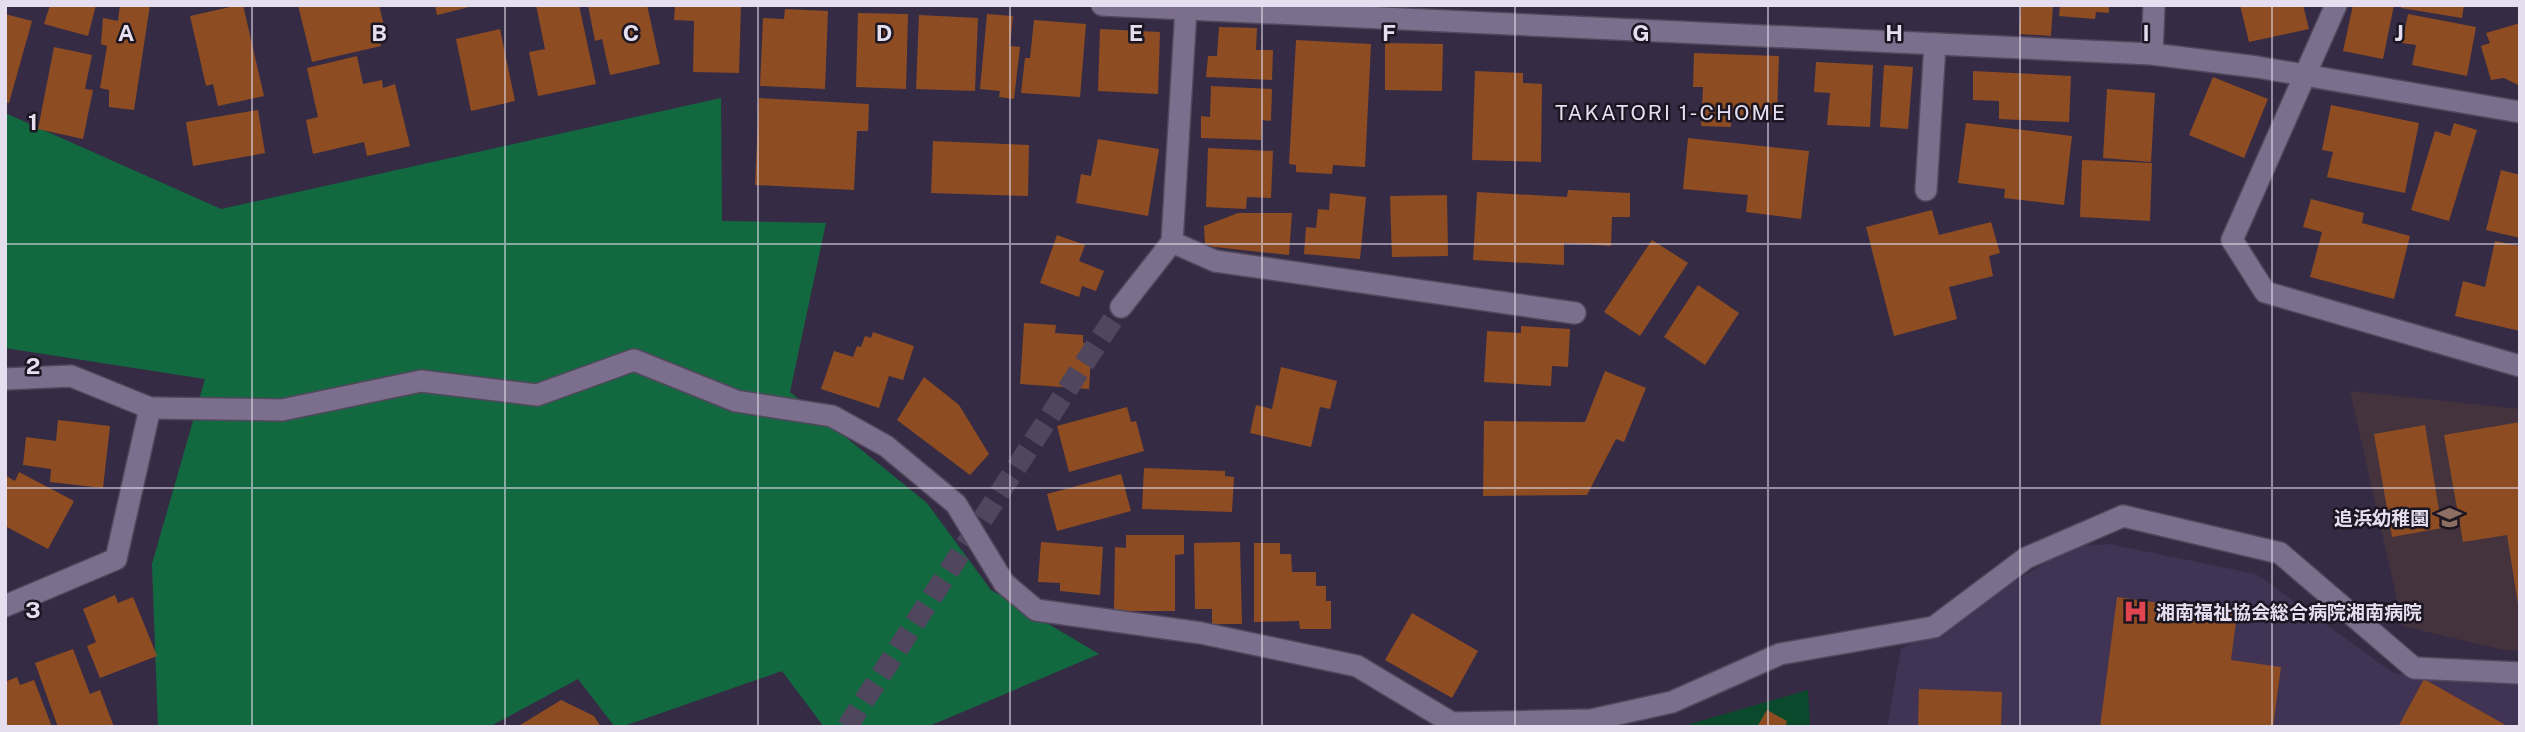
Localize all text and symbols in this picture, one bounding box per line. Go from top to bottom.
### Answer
text: A [118,19,135,46]
text: B [371,19,387,46]
text: C [623,19,639,46]
text: D [876,19,892,46]
text: E [1129,19,1143,46]
text: F [1382,19,1396,46]
text: G [1632,19,1650,46]
text: H [1885,19,1903,46]
text: I [2142,19,2150,46]
text: J [2394,19,2404,46]
district label: TAKATORI 1-CHOME [1555,100,1787,125]
text: 1 [28,108,38,135]
text: 2 [26,352,40,379]
school or university icon: 追浜幼稚園 [2435,504,2463,532]
place label: 追浜幼稚園 [2334,507,2429,529]
text: 3 [25,596,41,623]
hospital icon: 湘南福祉協会総合病院湘南病院 [2122,598,2150,626]
place label: 湘南福祉協会総合病院湘南病院 [2156,601,2422,623]

